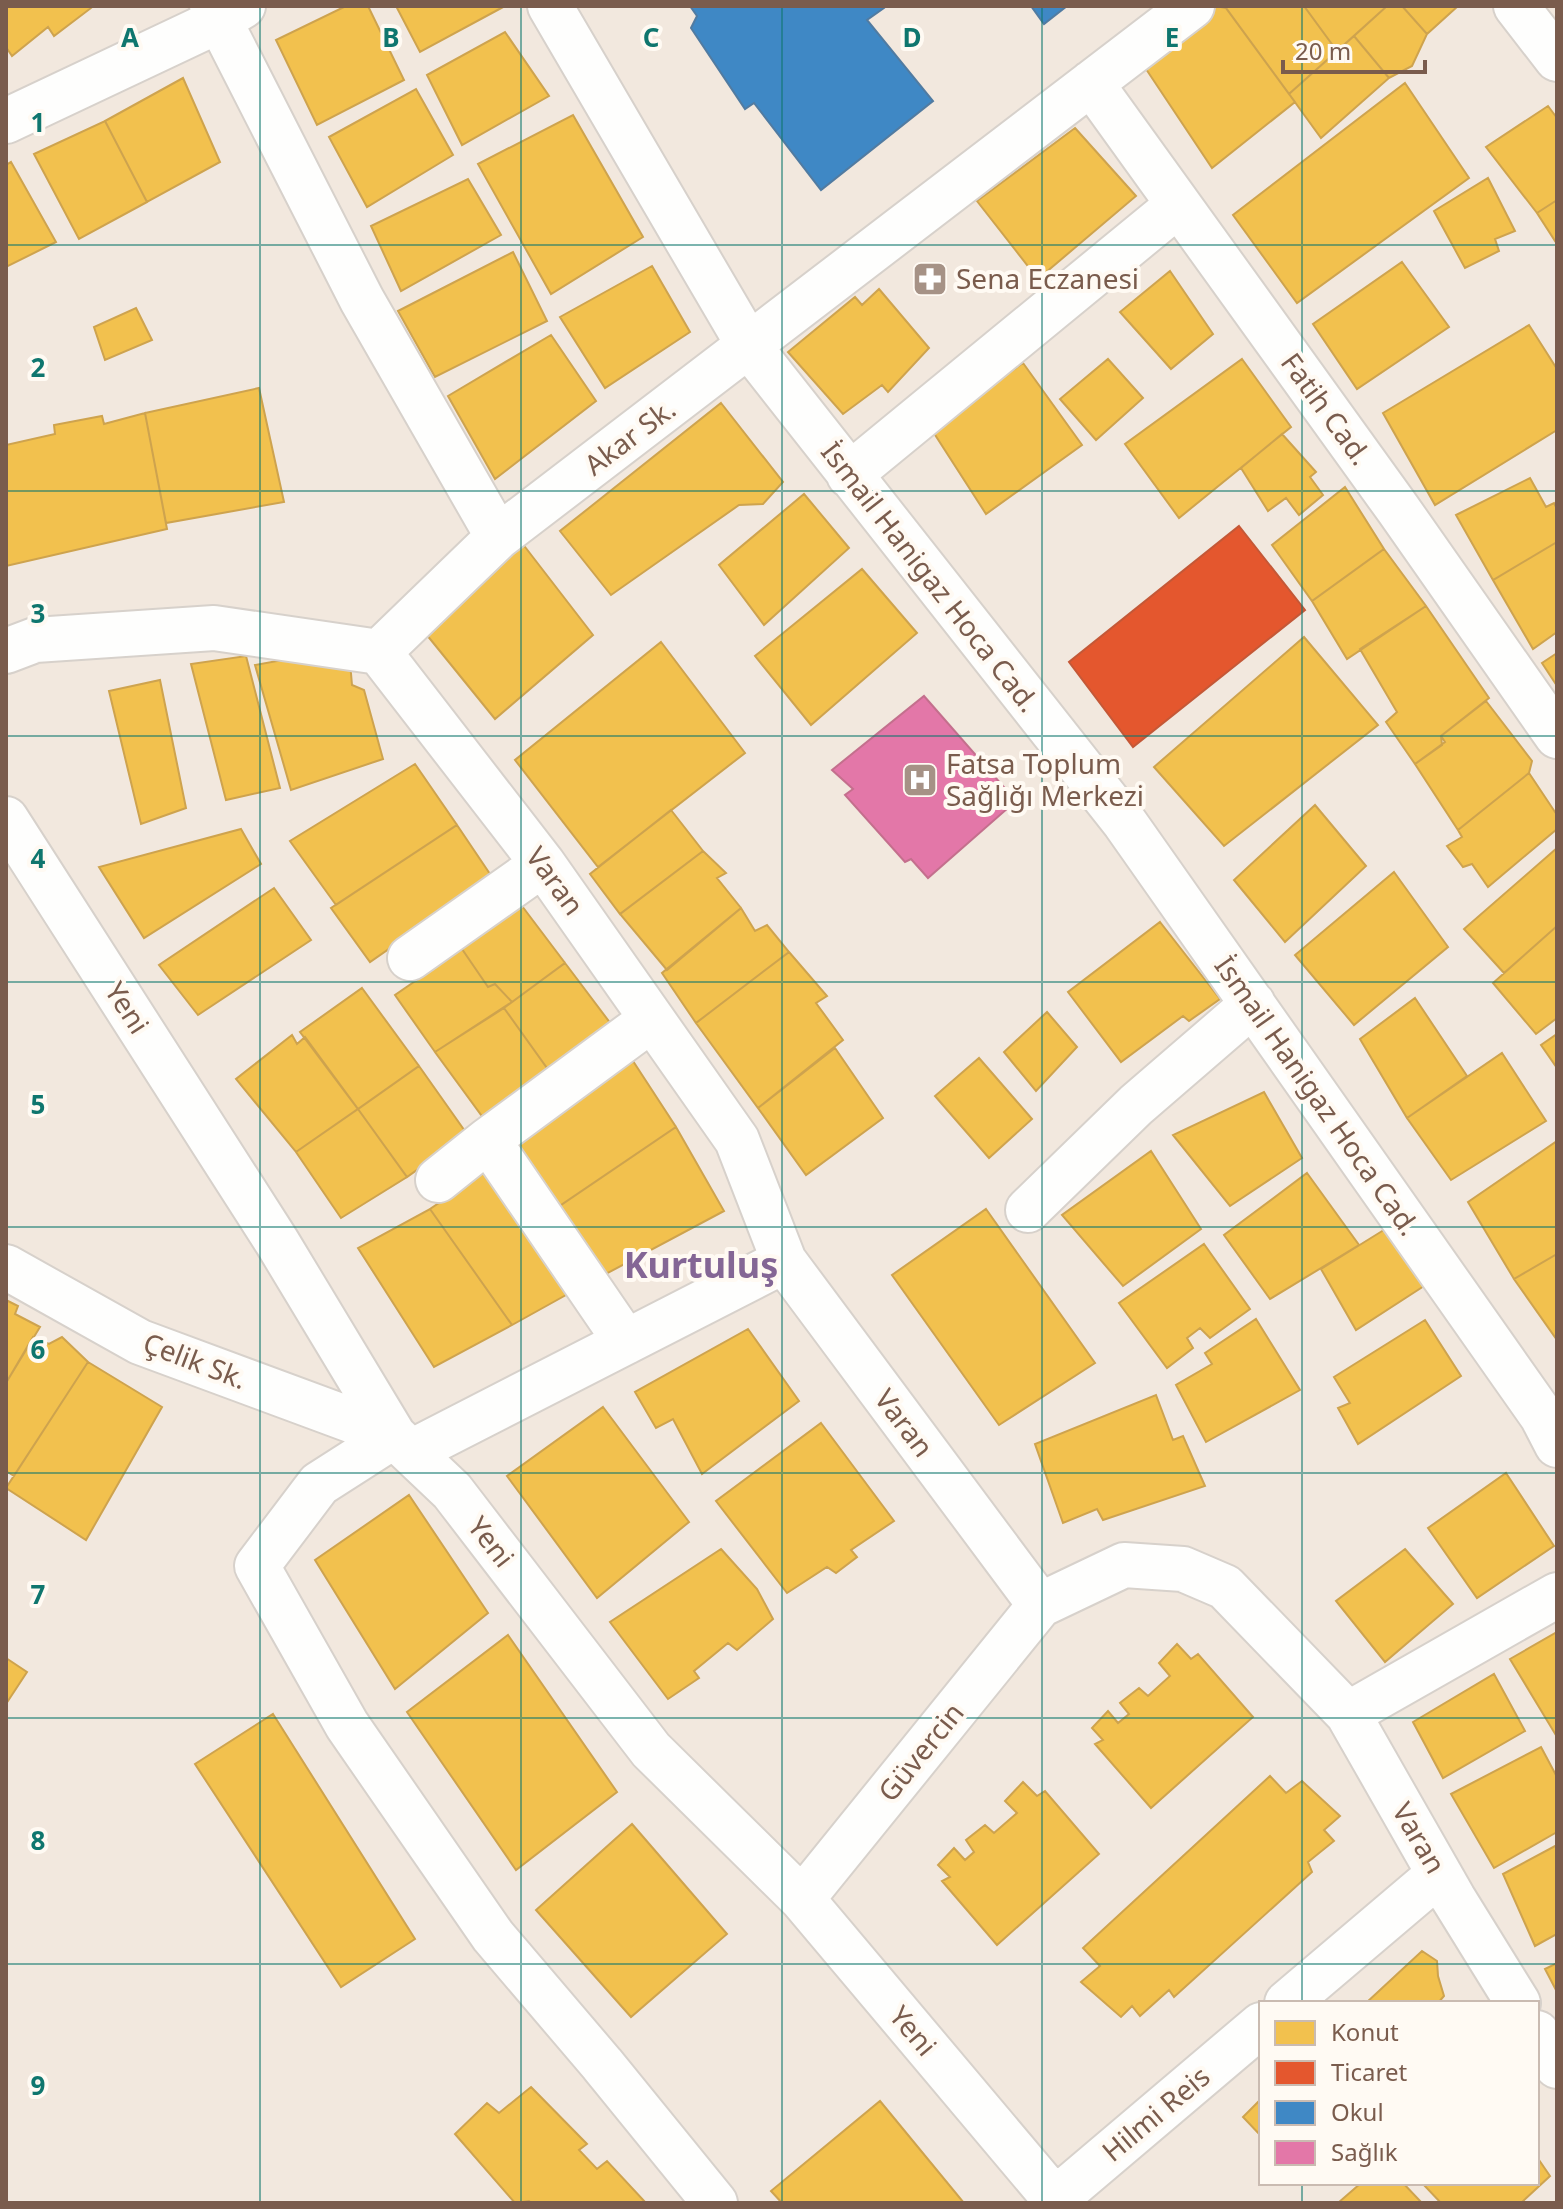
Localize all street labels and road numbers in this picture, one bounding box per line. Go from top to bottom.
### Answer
street label: Fatih Cad. [1273,345,1380,472]
street label: Akar Sk. [576,389,683,483]
street label: İsmail Hanigaz Hoca Cad. [813,433,1048,719]
street label: Varan [518,839,594,922]
street label: İsmail Hanigaz Hoca Cad. [1207,948,1429,1243]
street label: Yeni [97,974,159,1041]
street label: Çelik Sk. [138,1323,253,1397]
street label: Varan [867,1381,943,1464]
street label: Yeni [460,1508,524,1575]
street label: Güvercin [869,1694,972,1809]
street label: Varan [1384,1795,1455,1880]
street label: Yeni [882,1997,946,2064]
street label: Hilmi Reis [1093,2057,1217,2169]

